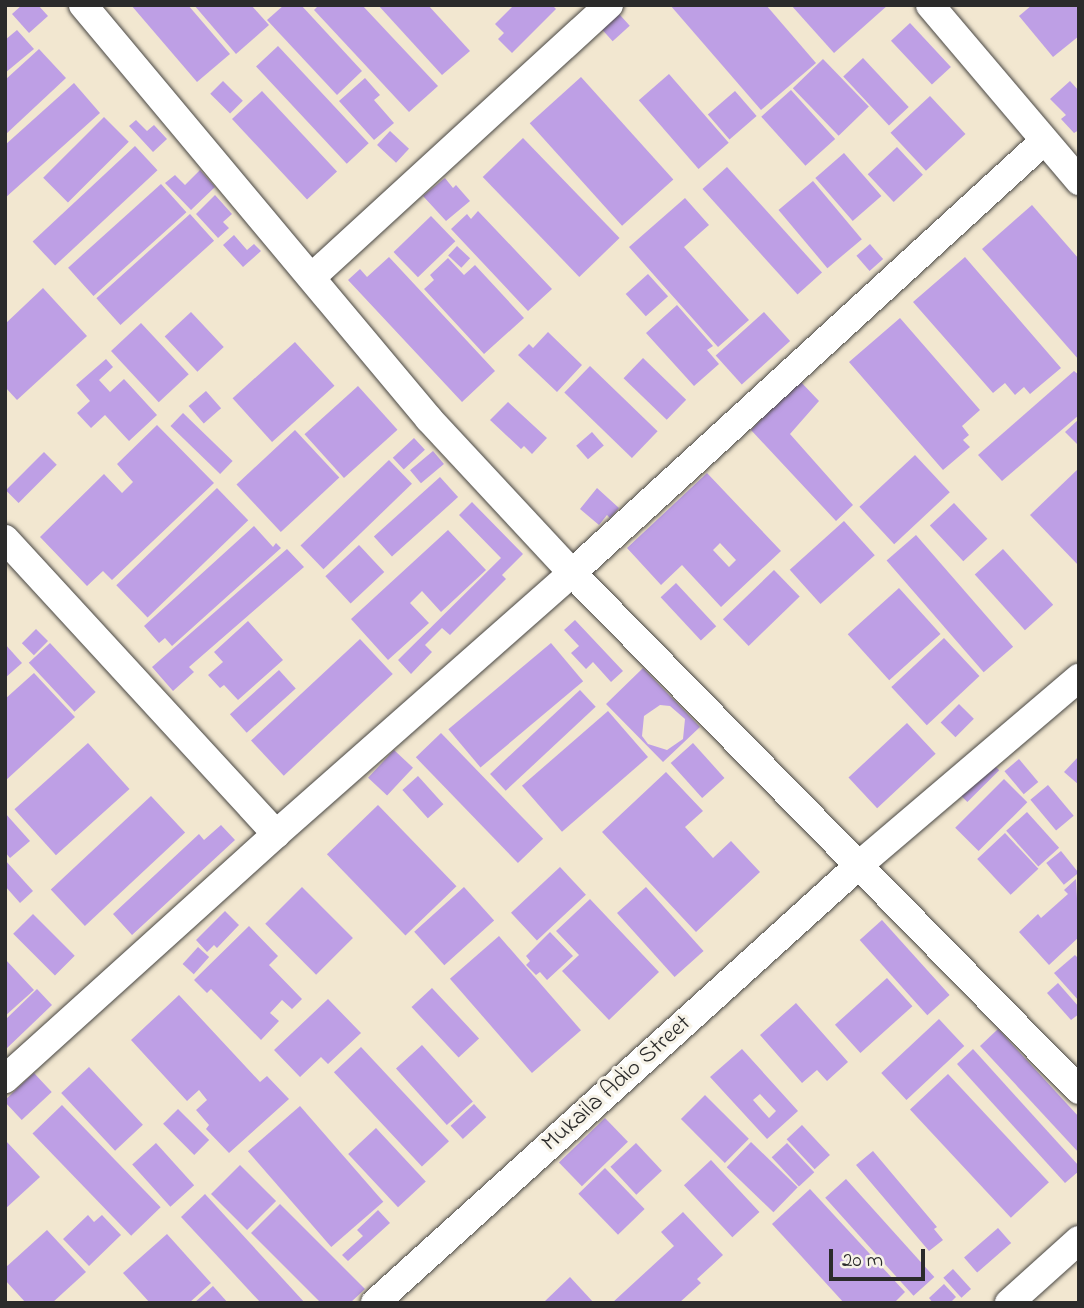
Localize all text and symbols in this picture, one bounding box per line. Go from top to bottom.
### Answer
street label: Mukaila Adio Street [537,1010,697,1158]
scale bar [832,1234,928,1278]
text: 20 m [842,1246,883,1276]

